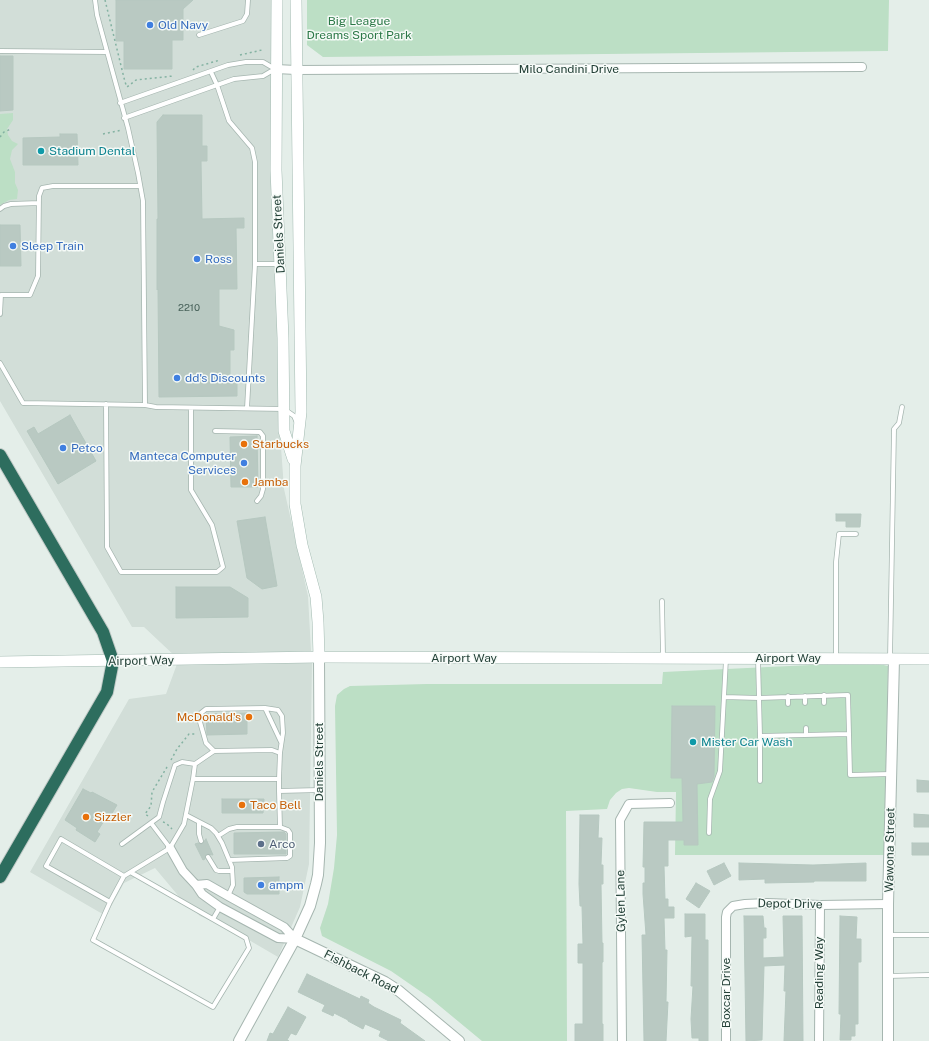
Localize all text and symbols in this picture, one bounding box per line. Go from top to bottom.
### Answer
park label: Big League Dreams Sport Park [306,14,412,42]
place label: Old Navy [158,18,208,32]
marker: Old Navy [145,20,155,30]
street label: Milo Candini Drive [519,62,619,76]
place label: Stadium Dental [49,144,135,158]
marker: Stadium Dental [36,146,46,156]
street label: Daniels Street [270,194,288,274]
place label: Sleep Train [21,239,84,253]
marker: Sleep Train [8,241,18,251]
place label: Ross [205,252,232,266]
marker: Ross [192,254,202,264]
house number: 2210 [178,302,200,314]
place label: dd's Discounts [185,371,265,385]
marker: dd's Discounts [172,373,182,383]
place label: Starbucks [252,437,309,451]
marker: Starbucks [239,439,249,449]
place label: Petco [71,441,103,455]
marker: Petco [58,443,68,453]
place label: Manteca Computer Services [129,449,236,477]
marker: Manteca Computer Services [239,458,249,468]
place label: Jamba [253,475,288,489]
marker: Jamba [240,477,250,487]
street label: Airport Way [431,651,497,665]
street label: Airport Way [755,651,821,665]
street label: Airport Way [108,653,174,669]
place label: McDonald's [177,710,241,724]
marker: McDonald's [244,712,254,722]
street label: Daniels Street [312,722,326,802]
place label: Mister Car Wash [701,735,792,749]
marker: Mister Car Wash [688,737,698,747]
place label: Taco Bell [250,798,301,812]
marker: Taco Bell [237,800,247,810]
street label: Wawona Street [882,807,898,893]
place label: Sizzler [94,810,131,824]
marker: Sizzler [81,812,91,822]
place label: Arco [269,837,295,851]
marker: Arco [256,839,266,849]
street label: Gylen Lane [613,870,629,932]
place label: ampm [269,878,304,892]
marker: ampm [256,880,266,890]
street label: Depot Drive [757,896,823,912]
street label: Reading Way [812,937,826,1009]
street label: Fishback Road [322,947,400,997]
street label: Boxcar Drive [719,958,733,1028]

